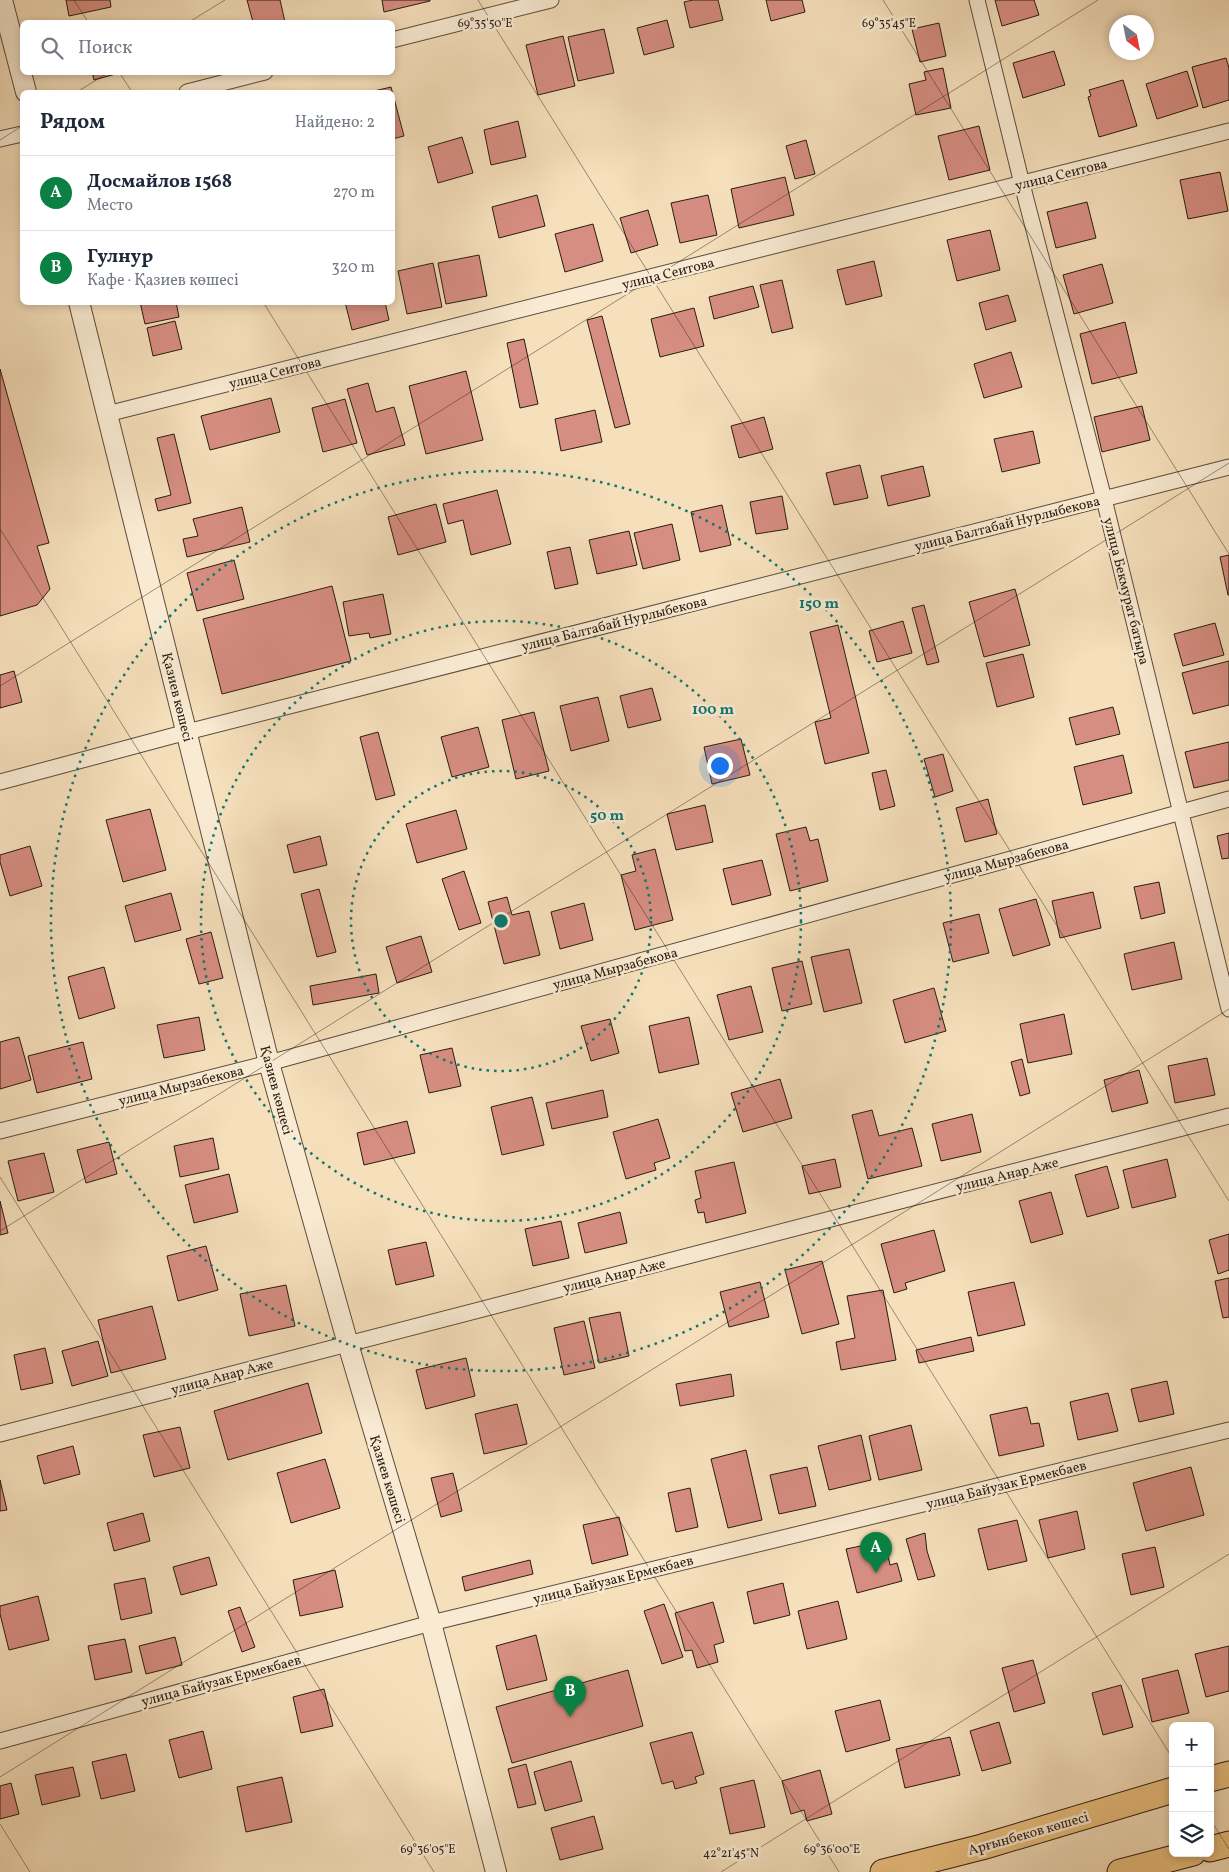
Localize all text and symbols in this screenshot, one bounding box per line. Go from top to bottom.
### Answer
north arrow [1109,15,1154,60]
text: 69°35'50"E [458,16,512,32]
text: 69°35'45"E [862,16,916,32]
search box [20,20,395,75]
icon: search [38,34,66,62]
text: Поиск [78,35,132,61]
text: Рядом [40,108,105,137]
text: Найдено: 2 [295,112,375,134]
street label: улица Сеитова [1013,155,1110,196]
text: Досмайлов 1568 [87,169,232,195]
text: A [50,182,62,204]
text: 270 m [333,182,375,204]
text: Место [87,195,133,217]
text: Гулнур [87,244,153,270]
street label: улица Сеитова [620,254,717,295]
text: B [51,257,61,279]
text: 320 m [331,257,375,279]
text: Кафе · Қазиев көшесі [87,270,239,292]
street label: улица Сеитова [227,353,324,394]
street label: улица Балтабай Нурлыбекова [913,492,1102,557]
street label: улица Бекмурат батыра [1098,516,1153,667]
street label: улица Балтабай Нурлыбекова [520,592,709,657]
text: 150 m [799,594,839,615]
street label: Қазиев көшесі [156,651,197,744]
text: 100 m [692,700,735,721]
your location [707,753,733,779]
text: 50 m [590,806,624,827]
street label: улица Мырзабекова [942,836,1071,887]
centre of rings [492,912,510,930]
street label: улица Мырзабекова [551,944,680,995]
street label: Қазиев көшесі [255,1044,297,1137]
street label: улица Мырзабекова [117,1062,246,1111]
street label: улица Анар Аже [954,1153,1061,1197]
street label: улица Анар Аже [561,1254,668,1298]
street label: улица Анар Аже [169,1355,276,1400]
street label: Қазиев көшесі [364,1433,409,1526]
street label: улица Байузак Ермекбаев [924,1456,1089,1515]
pin: A [860,1532,892,1573]
street label: улица Байузак Ермекбаев [531,1551,696,1610]
street label: улица Байузак Ермекбаев [139,1651,303,1712]
pin: B [554,1676,586,1717]
map controls [1169,1722,1214,1857]
button: + [1169,1722,1214,1767]
button: − [1169,1767,1214,1812]
street label: Арғынбеков көшесі [966,1808,1091,1861]
button: layers [1169,1812,1214,1857]
text: 69°36'05"E [400,1842,456,1858]
text: 69°36'00"E [804,1842,860,1858]
text: 42°21'45"N [703,1846,759,1862]

